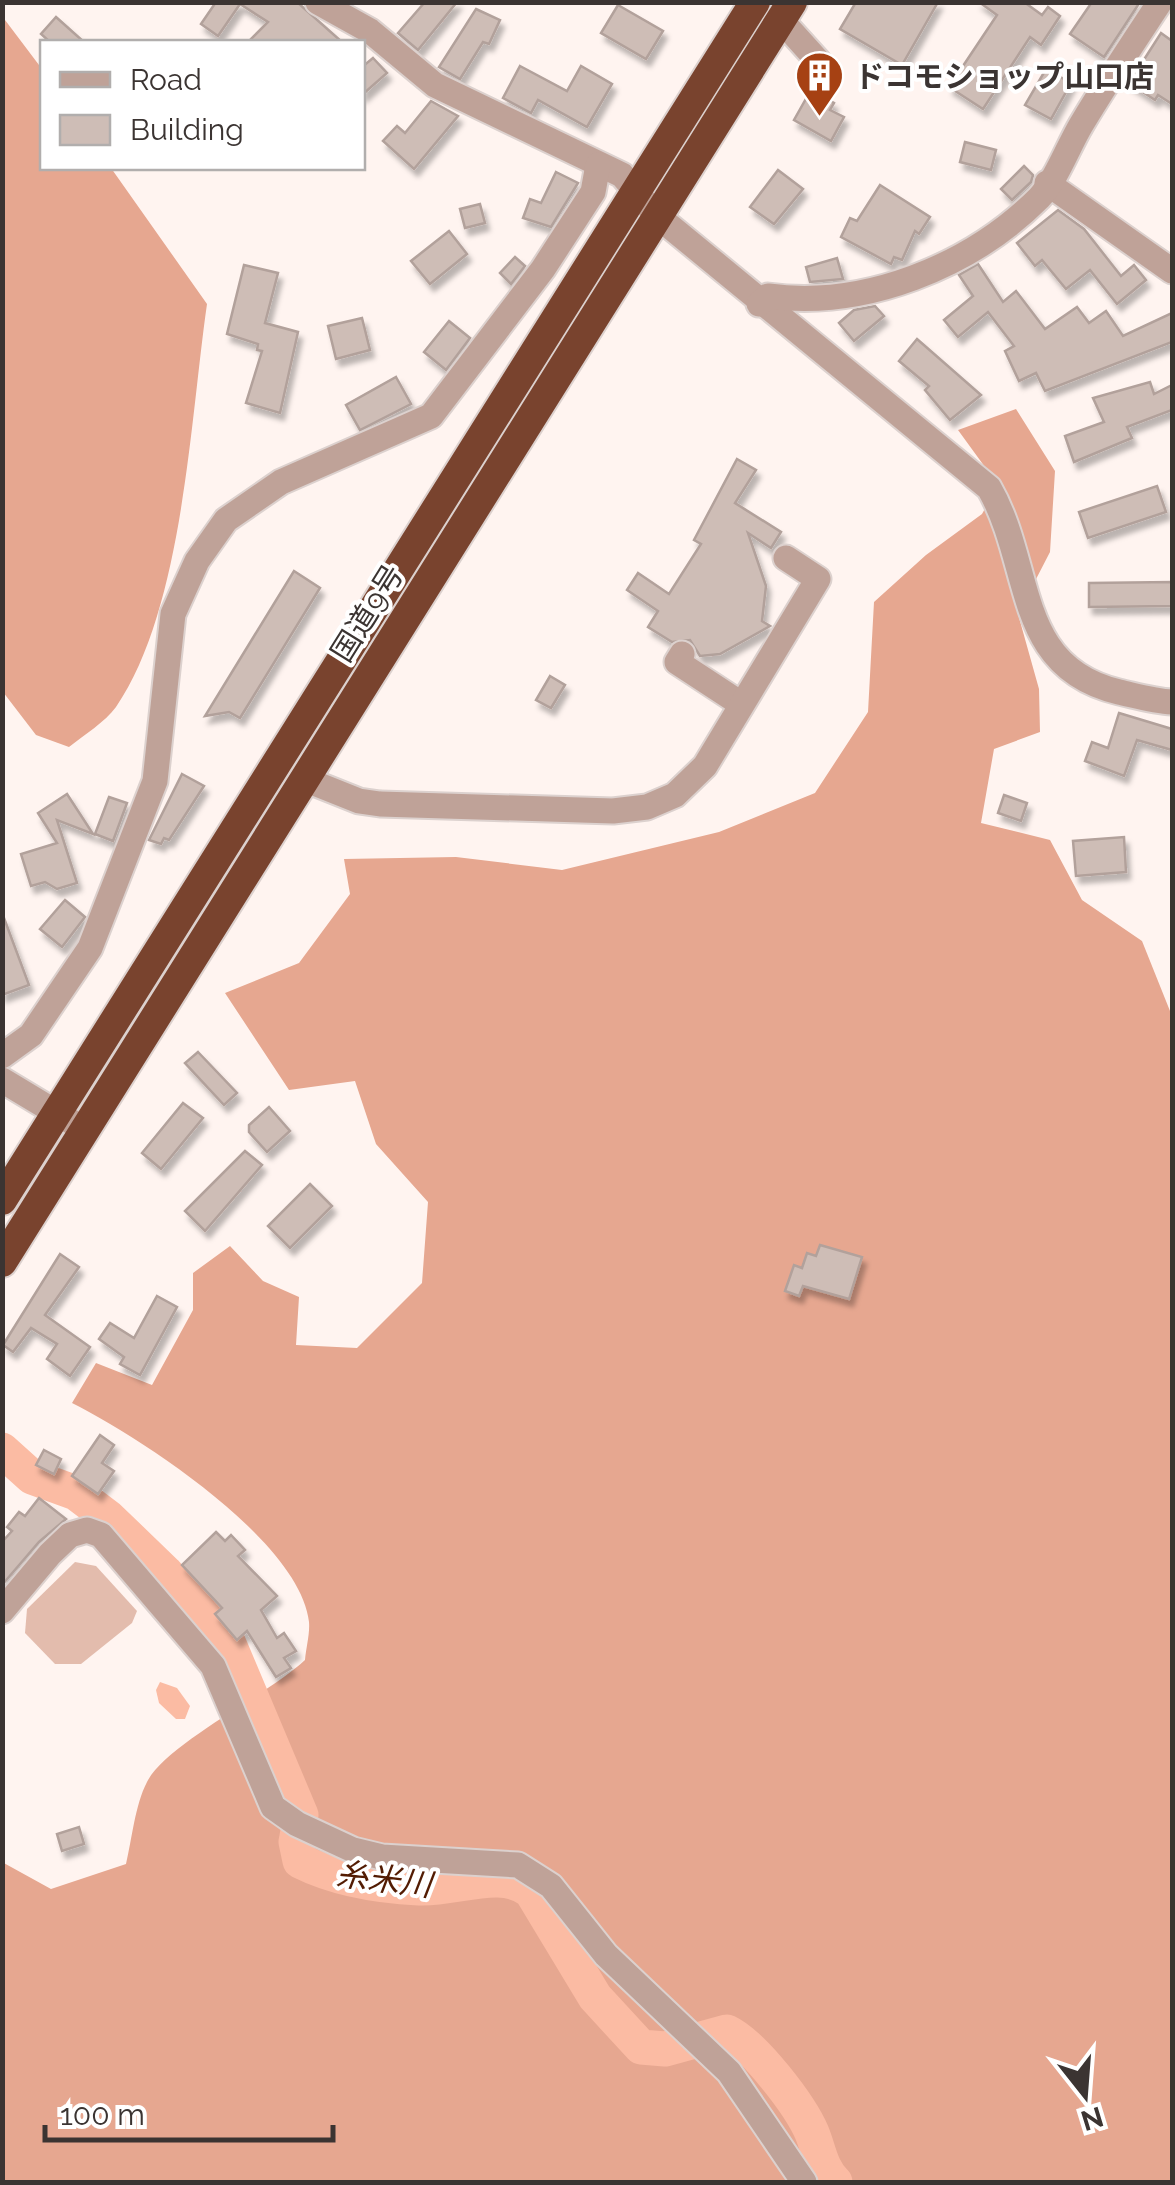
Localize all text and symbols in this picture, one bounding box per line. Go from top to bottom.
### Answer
legend [40,40,365,170]
building icon: ドコモショップ山口店 [793,50,845,118]
place label: ドコモショップ山口店 [854,59,1154,94]
text: Road [130,62,202,97]
text: Building [130,112,244,147]
street label: 国道9号 [324,558,410,668]
water label: 糸米川 [334,1855,437,1904]
north arrow [1035,2045,1135,2145]
scale bar [45,2080,332,2142]
text: 100 m [60,2097,145,2132]
text: N [1077,2100,1107,2137]

